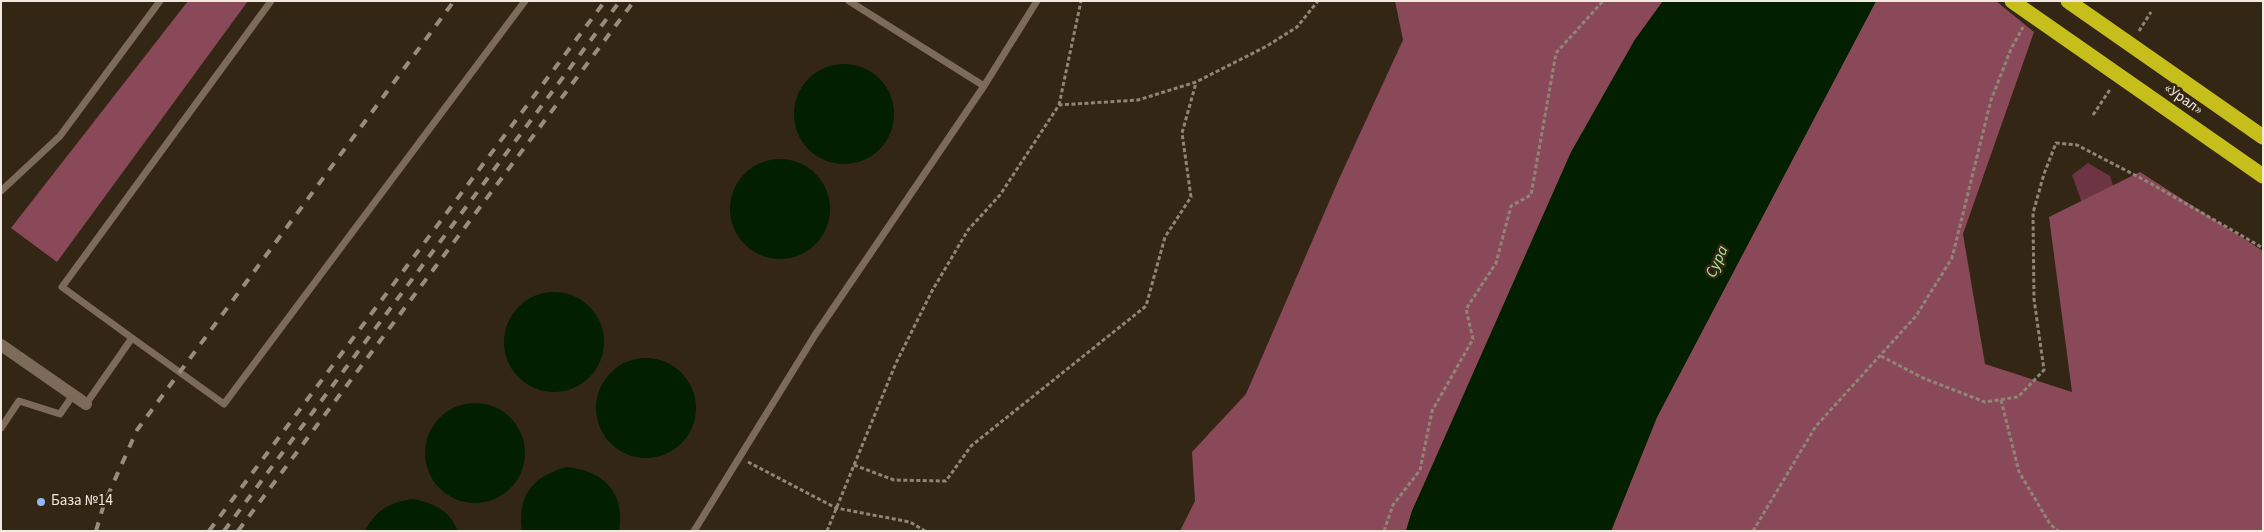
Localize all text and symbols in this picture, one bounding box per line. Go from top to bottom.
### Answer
street label: «Урал» [2160,80,2206,120]
water label: Сура [1703,243,1733,281]
place label: База №14 [51,493,113,511]
marker: База №14 [35,496,47,508]

